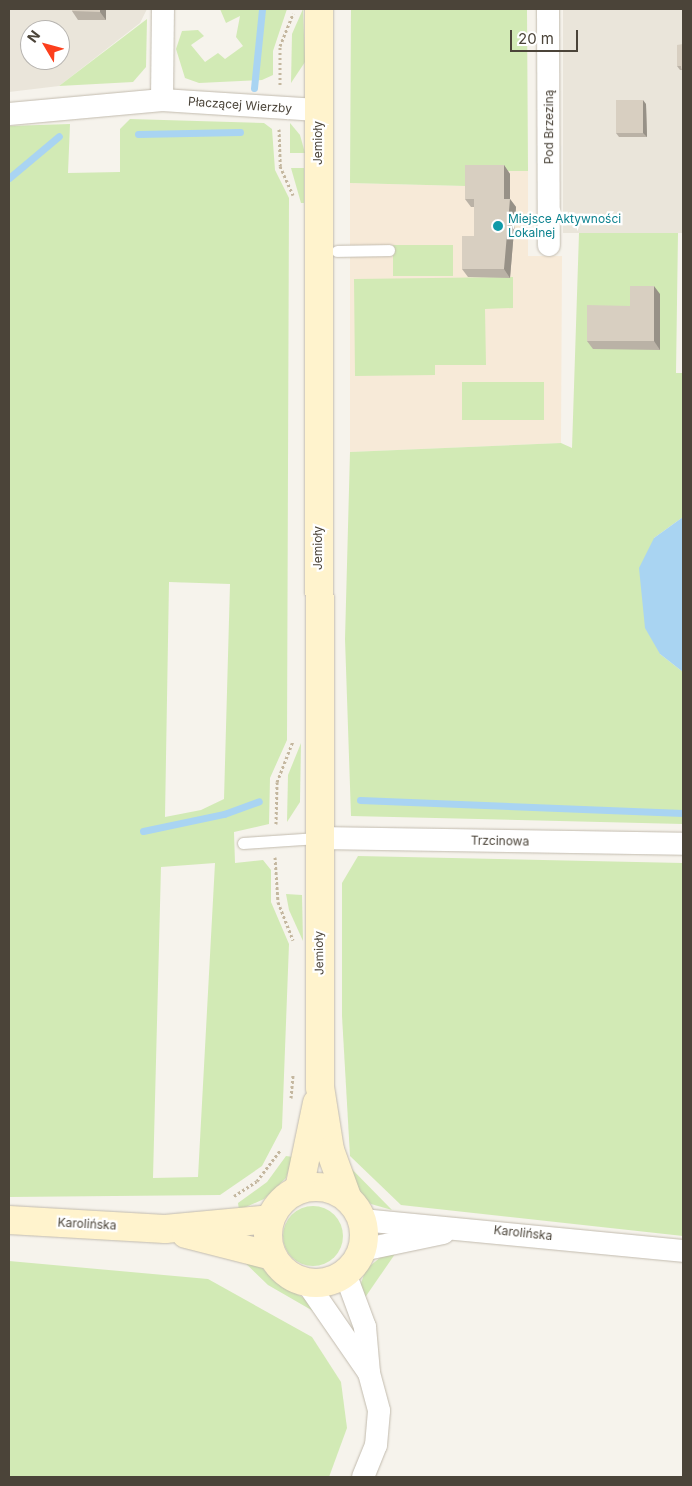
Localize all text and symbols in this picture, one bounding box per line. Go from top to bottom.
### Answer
north arrow [20,20,70,70]
scale bar [512,20,580,52]
text: N [23,27,43,46]
text: 20 m [518,29,554,48]
street label: Pod Brzeziną [542,90,556,164]
street label: Płaczącej Wierzby [188,94,292,116]
street label: Jemioły [311,121,325,165]
place label: Miejsce Aktywności Lokalnej [508,212,621,240]
marker: Miejsce Aktywności Lokalnej [492,220,504,232]
street label: Jemioły [311,526,325,570]
street label: Trzcinowa [471,833,529,849]
street label: Jemioły [311,931,327,975]
street label: Karolińska [57,1215,117,1233]
street label: Karolińska [493,1223,553,1243]

